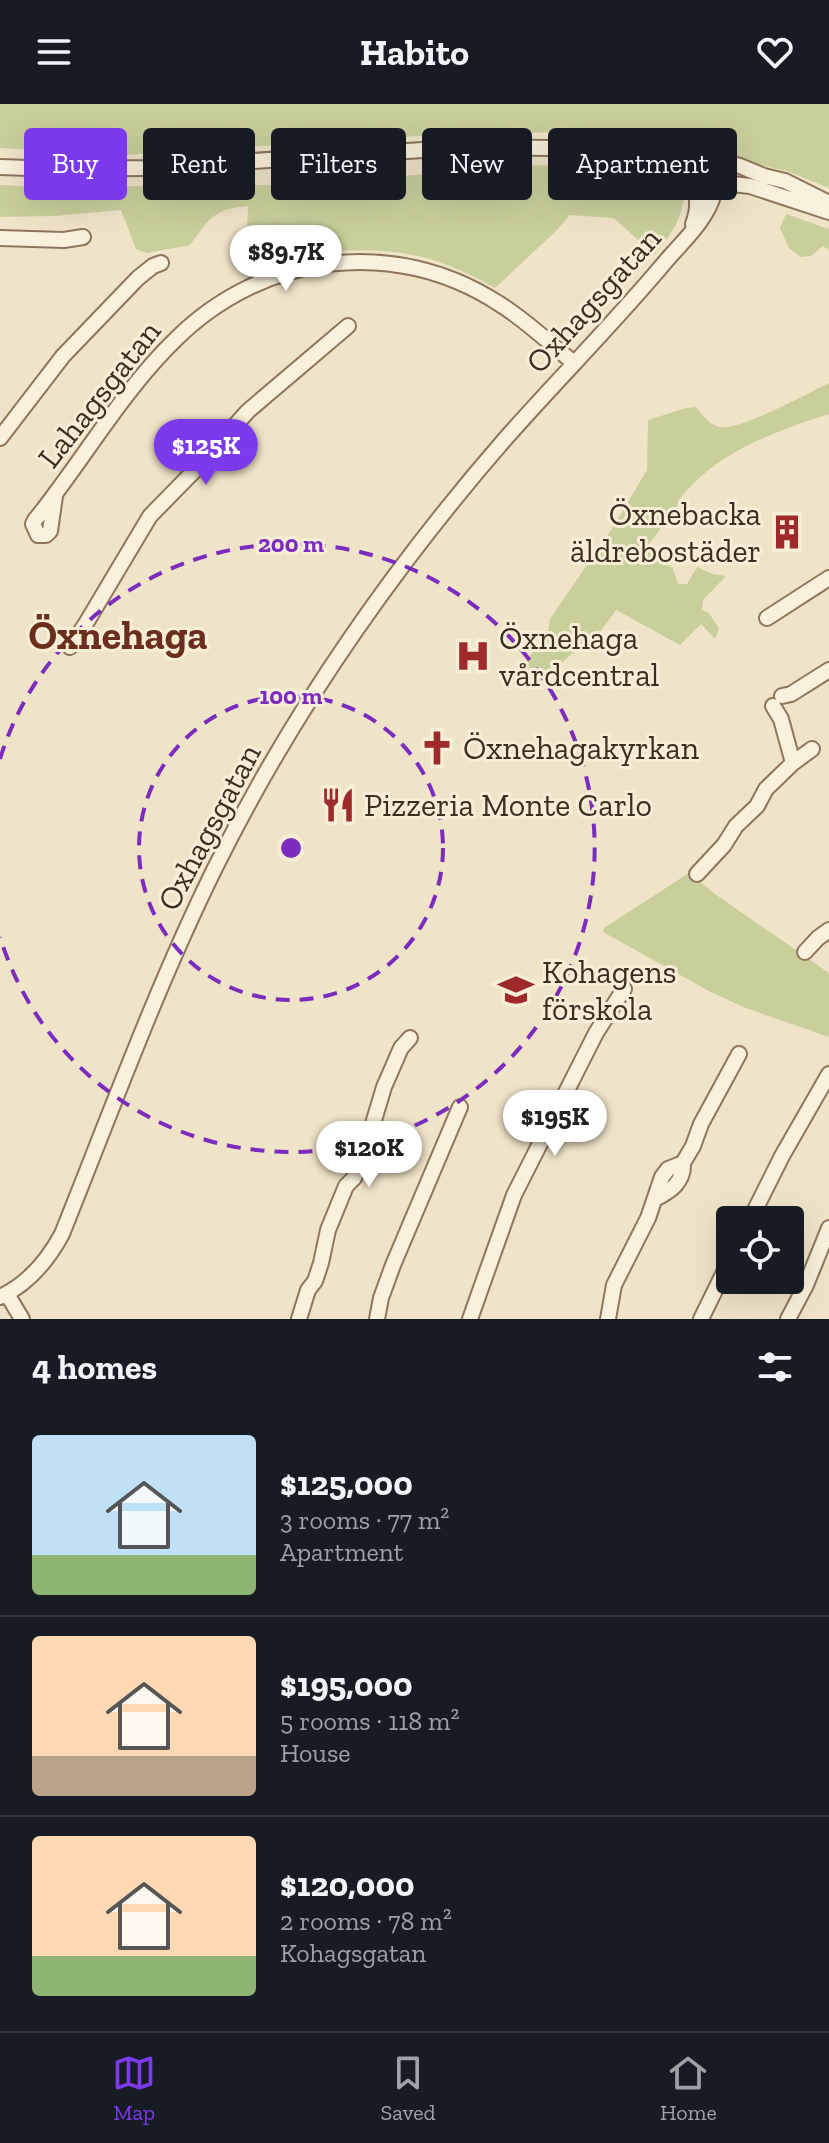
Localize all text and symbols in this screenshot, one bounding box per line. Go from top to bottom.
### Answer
icon: menu [32,30,76,74]
icon: heart [753,30,797,74]
text: Habito [360,31,469,74]
chip: Buy [24,128,127,200]
chip: Rent [143,128,255,200]
chip: Filters [271,128,406,200]
chip: New [422,128,532,200]
chip: Apartment [548,128,737,200]
street label: Oxhagsgatan [518,219,669,381]
pin: $89.7K [221,225,351,293]
text: $89.7K [248,235,324,267]
street label: Lahagsgatan [30,312,169,475]
pin: $125K [150,419,262,487]
text: $125K [172,429,240,461]
place label: Öxnebacka äldrebostäder [570,495,761,570]
building icon: Öxnebacka äldrebostäder [768,513,806,551]
text: 200 m [258,529,324,558]
district label: Öxnehaga [28,611,208,659]
place label: Öxnehaga vårdcentral [499,619,659,694]
hospital icon: Öxnehaga vårdcentral [454,637,492,675]
text: 100 m [260,681,322,710]
church icon: Öxnehagakyrkan [418,729,456,767]
place label: Öxnehagakyrkan [463,729,700,767]
street label: Oxhagsgatan [149,737,269,917]
restaurant icon: Pizzeria Monte Carlo [319,786,357,824]
place label: Pizzeria Monte Carlo [364,786,652,824]
centre of rings [277,834,305,862]
place label: Kohagens förskola [542,953,677,1028]
school or university icon: Kohagens förskola [497,971,535,1009]
pin: $195K [499,1090,611,1158]
text: $195K [521,1100,589,1132]
pin: $120K [313,1121,425,1189]
text: $120K [334,1131,404,1163]
map controls [716,1206,804,1294]
button: locate [716,1206,804,1294]
icon: filters [753,1345,797,1389]
text: 4 homes [32,1347,157,1388]
text: $125,000 [280,1463,413,1504]
icon: home [96,1467,192,1563]
text: 3 rooms · 77 m² [280,1504,449,1536]
text: Apartment [280,1536,403,1568]
text: $195,000 [280,1664,413,1705]
icon: home [96,1668,192,1764]
text: 5 rooms · 118 m² [280,1705,460,1737]
text: House [280,1737,351,1769]
text: $120,000 [280,1864,415,1905]
icon: home [96,1868,192,1964]
text: 2 rooms · 78 m² [280,1905,452,1937]
text: Kohagsgatan [280,1937,426,1969]
tab: Map [112,2051,156,2126]
tab: Saved [381,2051,436,2126]
tab: Home [660,2051,717,2126]

